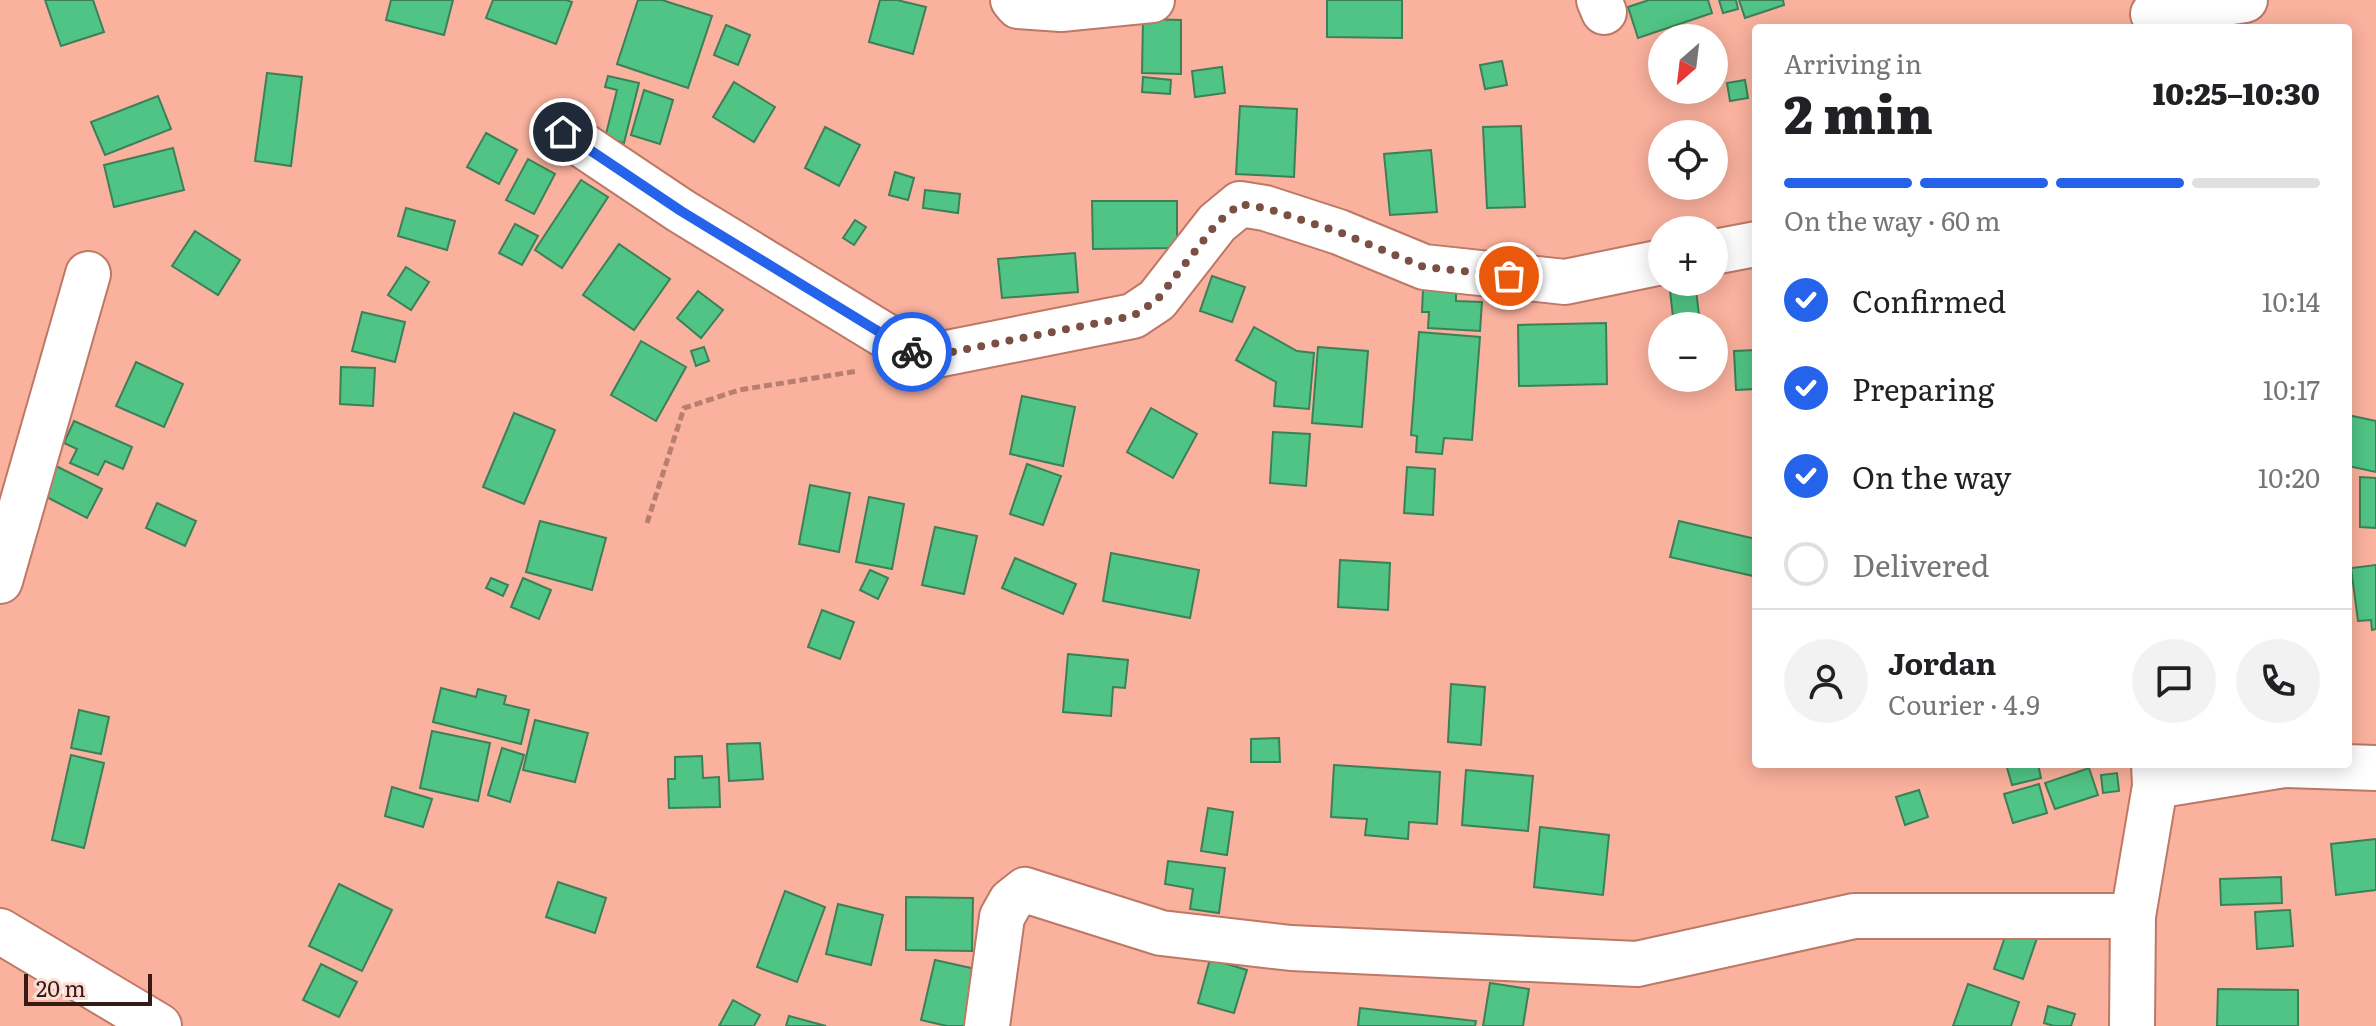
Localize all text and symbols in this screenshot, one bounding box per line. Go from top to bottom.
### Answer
north arrow [1648,24,1728,104]
map controls [1648,24,1728,392]
text: Arriving in [1784,43,1922,82]
text: 10:25–10:30 [2153,70,2320,114]
text: 2 min [1784,73,1933,150]
pin [529,98,597,166]
icon: home [541,110,585,154]
button: locate [1648,120,1728,200]
text: On the way · 60 m [1784,200,2001,239]
button: + [1648,216,1728,296]
pin [1475,242,1543,310]
icon: bag [1487,254,1531,298]
icon: check [1784,278,1828,322]
text: Confirmed [1852,278,2006,322]
text: 10:14 [2262,281,2320,320]
courier [872,312,952,392]
button: − [1648,312,1728,392]
icon: bike [890,330,934,374]
icon: check [1784,366,1828,410]
text: Preparing [1852,366,1994,410]
text: 10:17 [2263,369,2320,408]
icon: check [1784,454,1828,498]
text: On the way [1852,454,2011,498]
text: 10:20 [2258,457,2320,496]
text: Delivered [1852,542,1989,586]
button: person [1784,639,1868,723]
button: chat [2132,639,2216,723]
button: phone [2236,639,2320,723]
text: Jordan [1888,640,1996,684]
text: Courier · 4.9 [1888,684,2040,723]
scale bar [24,970,152,1006]
text: 20 m [36,971,86,1004]

